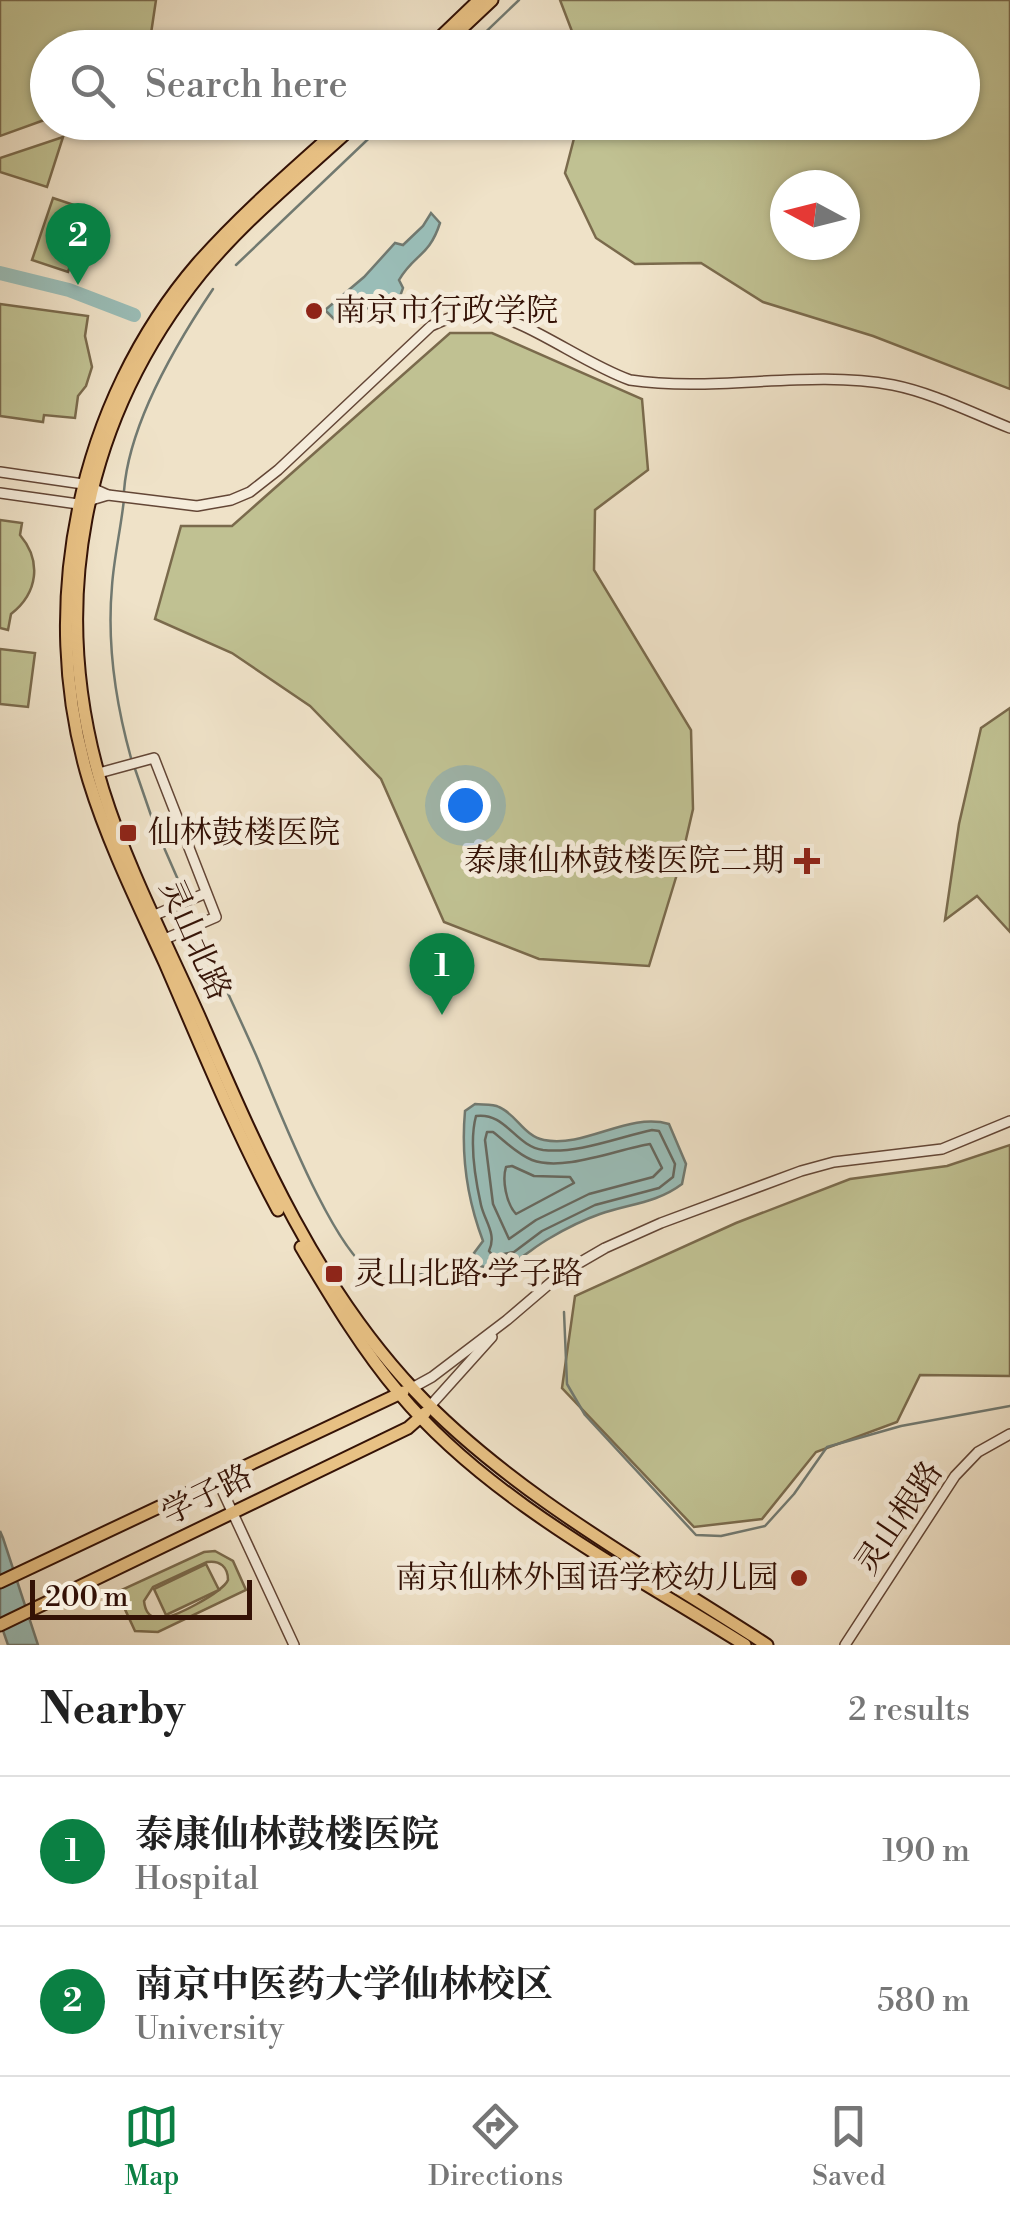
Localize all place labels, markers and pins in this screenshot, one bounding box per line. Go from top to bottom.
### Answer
pin: 2 [46,202,110,285]
place label: 南京市行政学院 [334,291,558,331]
marker: 南京市行政学院 [303,300,325,322]
place label: 仙林鼓楼医院 [148,813,340,853]
marker: 仙林鼓楼医院 [117,822,139,844]
place label: 泰康仙林鼓楼医院二期 [464,841,784,881]
marker: 泰康仙林鼓楼医院二期 [794,848,820,874]
pin: 1 [410,932,474,1015]
place label: 灵山北路·学子路 [354,1254,583,1294]
marker: 灵山北路·学子路 [323,1263,345,1285]
place label: 南京仙林外国语学校幼儿园 [395,1558,779,1598]
marker: 南京仙林外国语学校幼儿园 [788,1567,810,1589]

